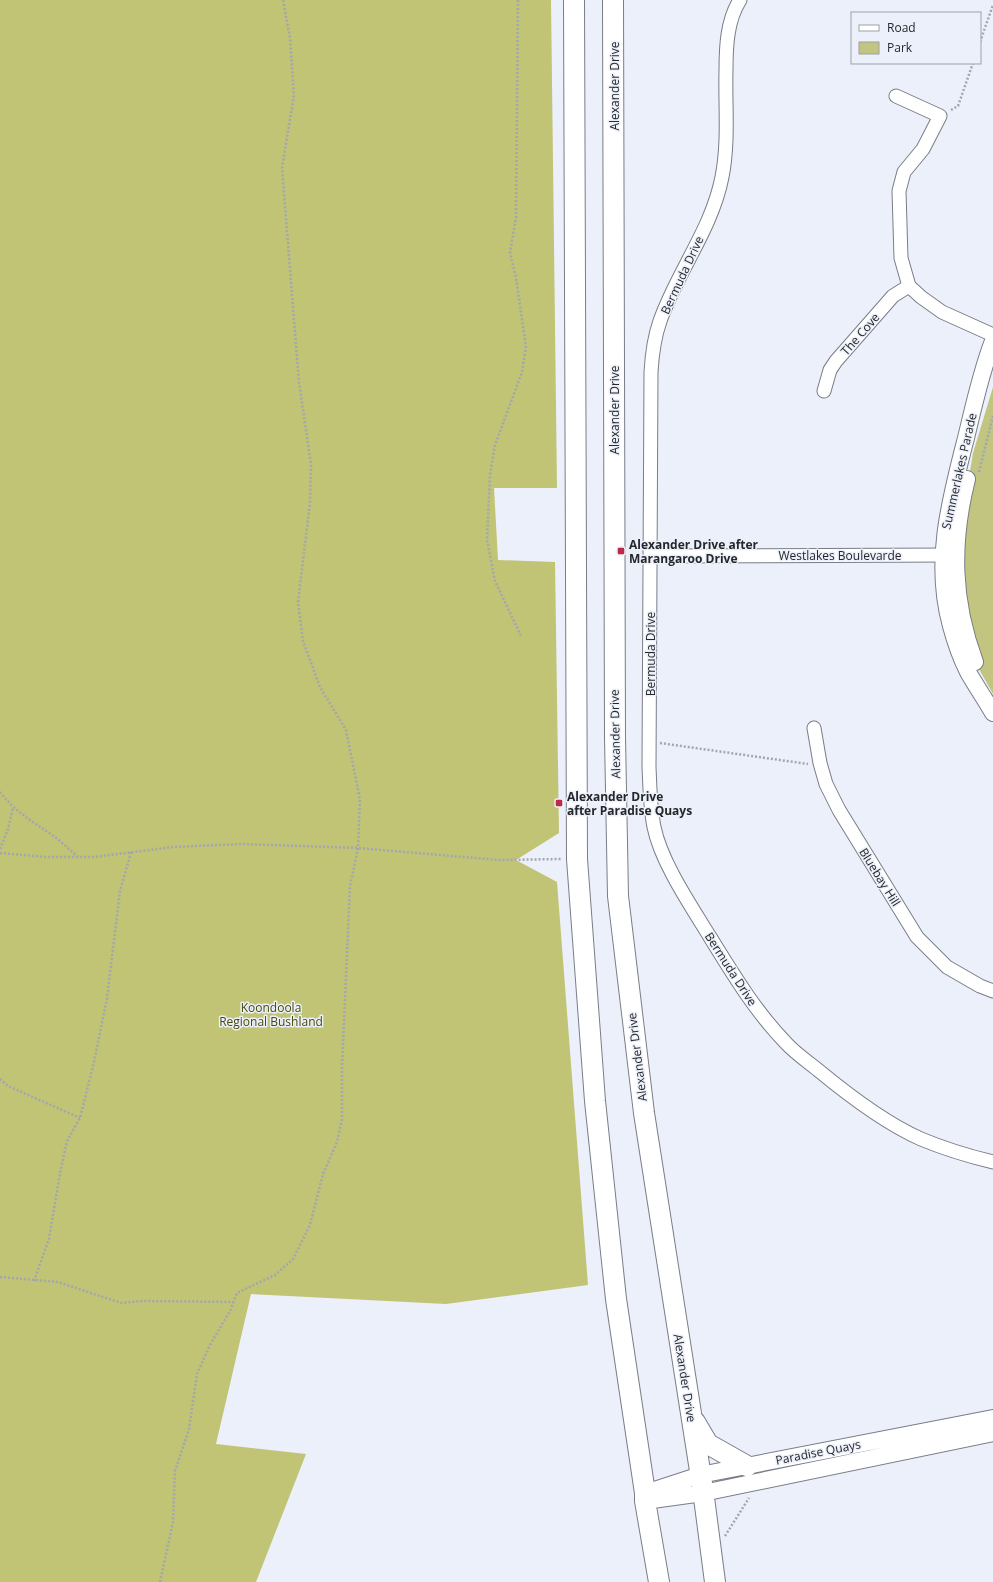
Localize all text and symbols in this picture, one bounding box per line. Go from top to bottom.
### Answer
legend [851,12,981,64]
text: Road [887,19,916,36]
text: Park [887,39,913,56]
street label: Alexander Drive [606,41,623,131]
street label: Bermuda Drive [656,233,708,317]
street label: The Cove [837,309,883,359]
street label: Alexander Drive [606,365,623,455]
street label: Summerlakes Parade [937,411,981,531]
place label: Alexander Drive after Marangaroo Drive [629,536,759,567]
marker: Alexander Drive after Marangaroo Drive [616,546,626,556]
street label: Westlakes Boulevarde [778,547,902,564]
street label: Bermuda Drive [642,612,659,696]
street label: Alexander Drive [606,689,624,779]
place label: Alexander Drive after Paradise Quays [567,788,692,819]
marker: Alexander Drive after Paradise Quays [554,798,564,808]
street label: Bluebay Hill [855,845,905,909]
street label: Bermuda Drive [701,929,761,1009]
park label: Koondoola Regional Bushland [219,999,323,1030]
street label: Alexander Drive [623,1011,651,1102]
street label: Alexander Drive [670,1333,700,1424]
street label: Paradise Quays [774,1435,862,1469]

